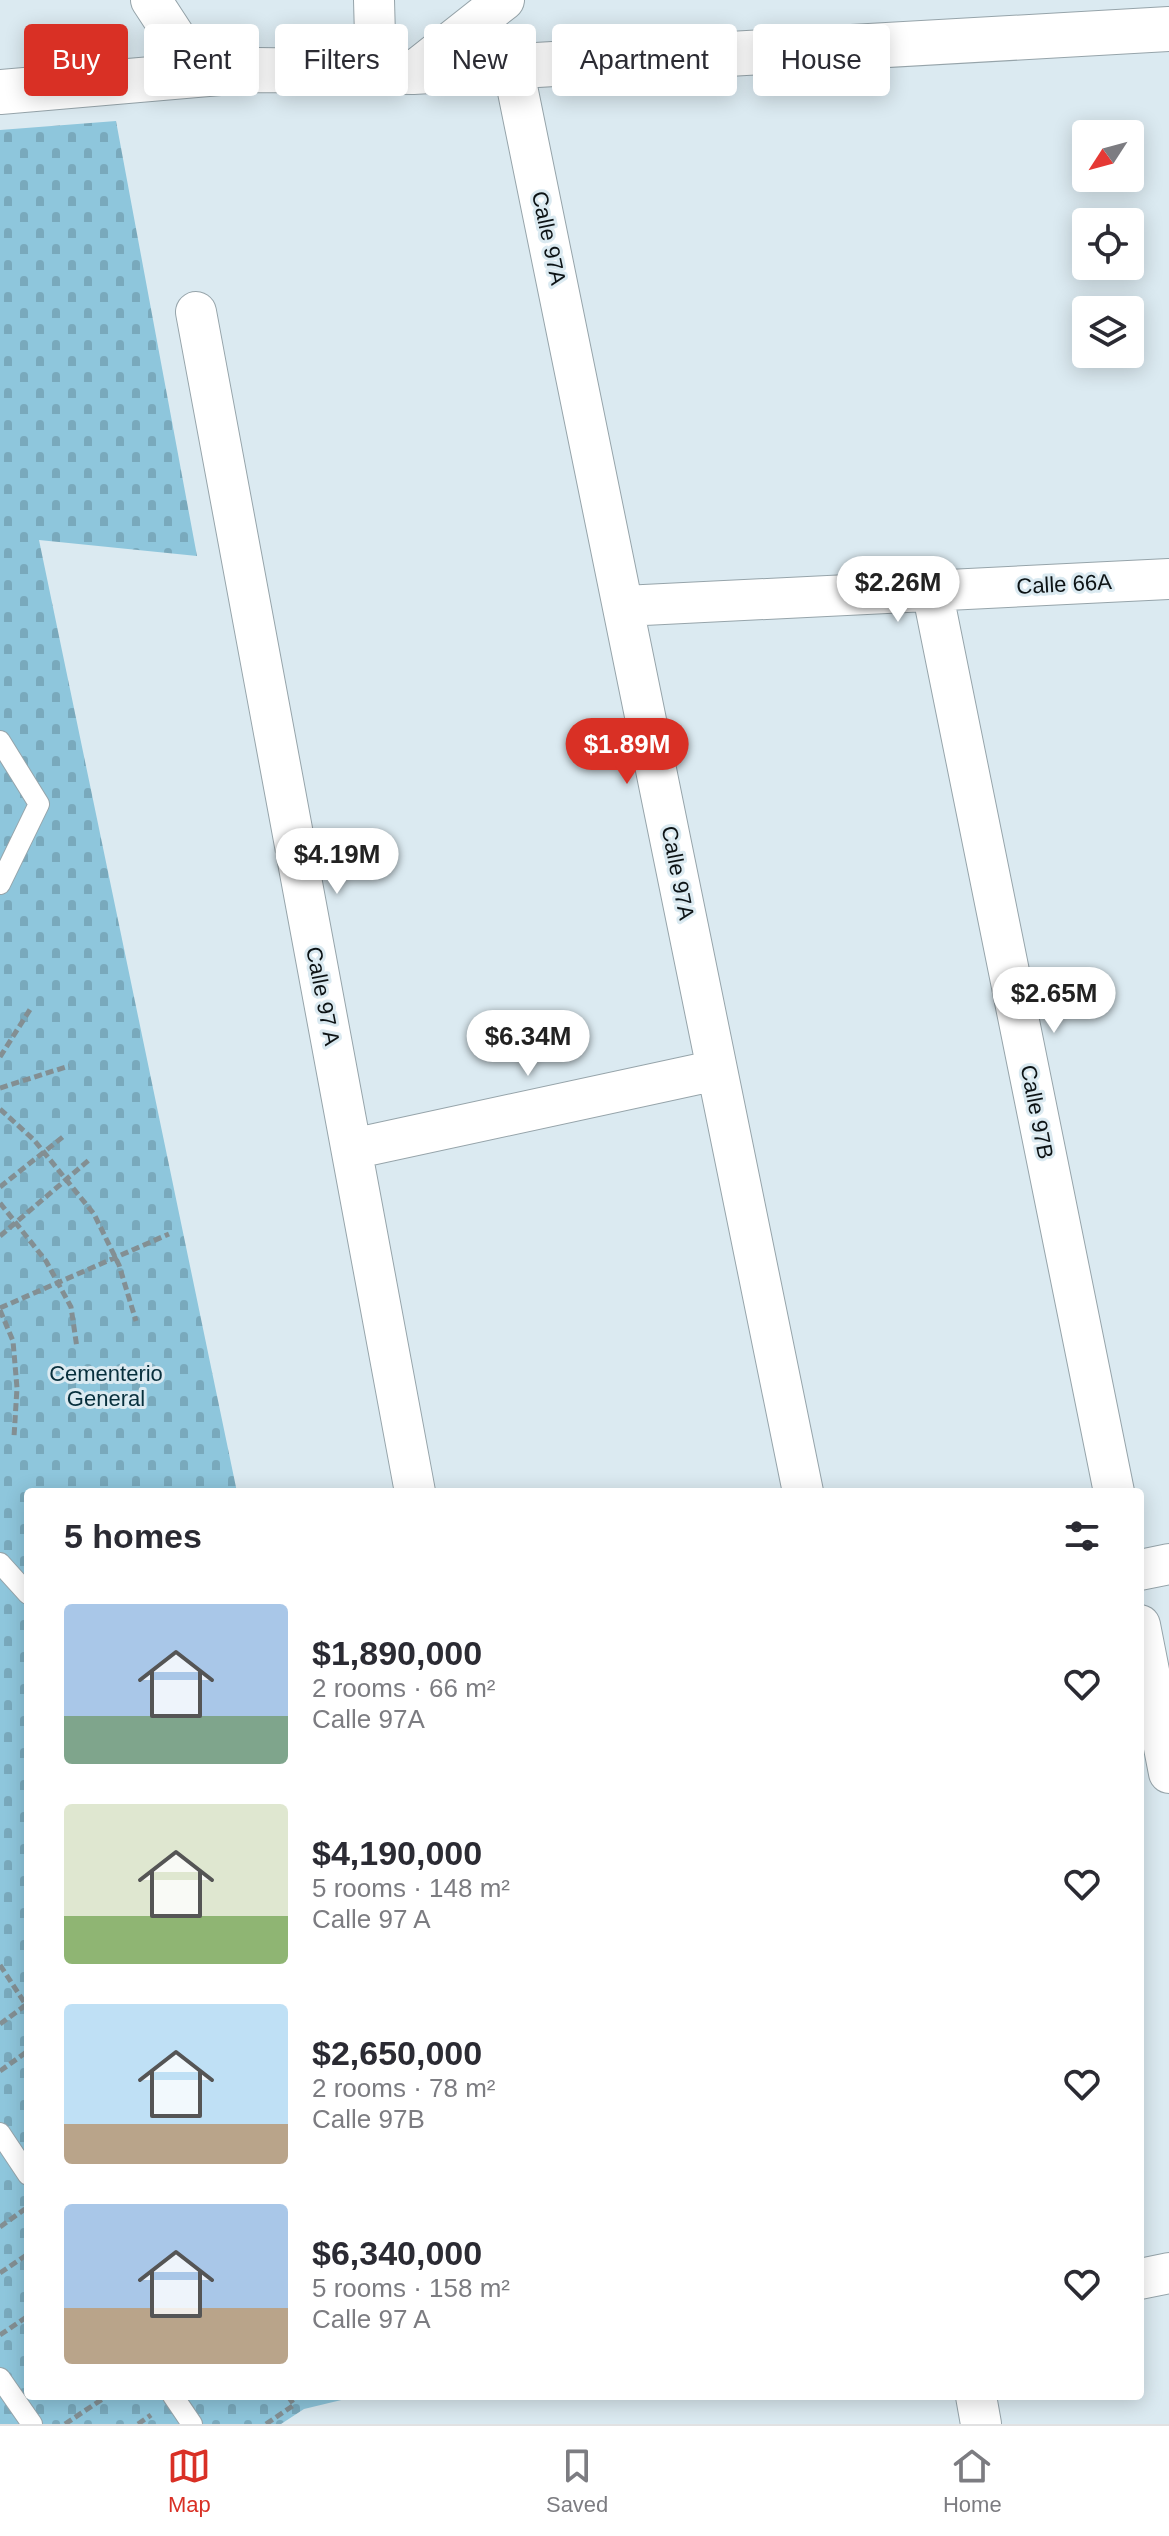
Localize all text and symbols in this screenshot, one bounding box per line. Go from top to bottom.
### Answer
chip: Buy [24,24,128,96]
chip: Rent [144,24,259,96]
chip: Filters [275,24,408,96]
chip: New [424,24,536,96]
chip: Apartment [552,24,737,96]
chip: House [753,24,890,96]
north arrow [1072,120,1144,192]
map controls [1072,120,1144,368]
street label: Calle 97A [527,189,571,288]
button: locate [1072,208,1144,280]
button: layers [1072,296,1144,368]
pin: $2.26M [833,556,963,624]
text: $2.26M [855,567,941,597]
street label: Calle 66A [1016,569,1113,599]
pin: $1.89M [562,718,692,786]
text: $1.89M [584,729,670,759]
street label: Calle 97A [657,824,699,923]
pin: $4.19M [272,828,402,896]
text: $4.19M [294,839,380,869]
street label: Calle 97 A [301,944,345,1048]
pin: $2.65M [989,967,1119,1035]
text: $2.65M [1011,978,1097,1008]
pin: $6.34M [463,1010,593,1078]
text: $6.34M [485,1021,571,1051]
street label: Calle 97B [1016,1063,1058,1161]
park label: Cementerio General [49,1361,163,1411]
icon: filters [1060,1514,1104,1558]
text: 5 homes [64,1517,202,1555]
text: $1,890,000 [312,1634,482,1672]
icon: home [128,1636,224,1732]
icon: heart [1060,1662,1104,1706]
text: 2 rooms · 66 m² [312,1673,496,1703]
text: Calle 97A [312,1704,425,1734]
text: $4,190,000 [312,1834,482,1872]
icon: home [128,1836,224,1932]
icon: heart [1060,1862,1104,1906]
text: 5 rooms · 148 m² [312,1873,510,1903]
text: Calle 97 A [312,1904,431,1934]
text: $2,650,000 [312,2034,482,2072]
icon: home [128,2036,224,2132]
icon: heart [1060,2062,1104,2106]
text: 2 rooms · 78 m² [312,2073,496,2103]
text: Calle 97B [312,2104,425,2134]
text: $6,340,000 [312,2234,482,2272]
icon: home [128,2236,224,2332]
icon: heart [1060,2262,1104,2306]
text: 5 rooms · 158 m² [312,2273,510,2303]
text: Calle 97 A [312,2304,431,2334]
tab: Map [167,2444,211,2518]
tab: Saved [546,2444,608,2518]
tab: Home [943,2444,1002,2518]

